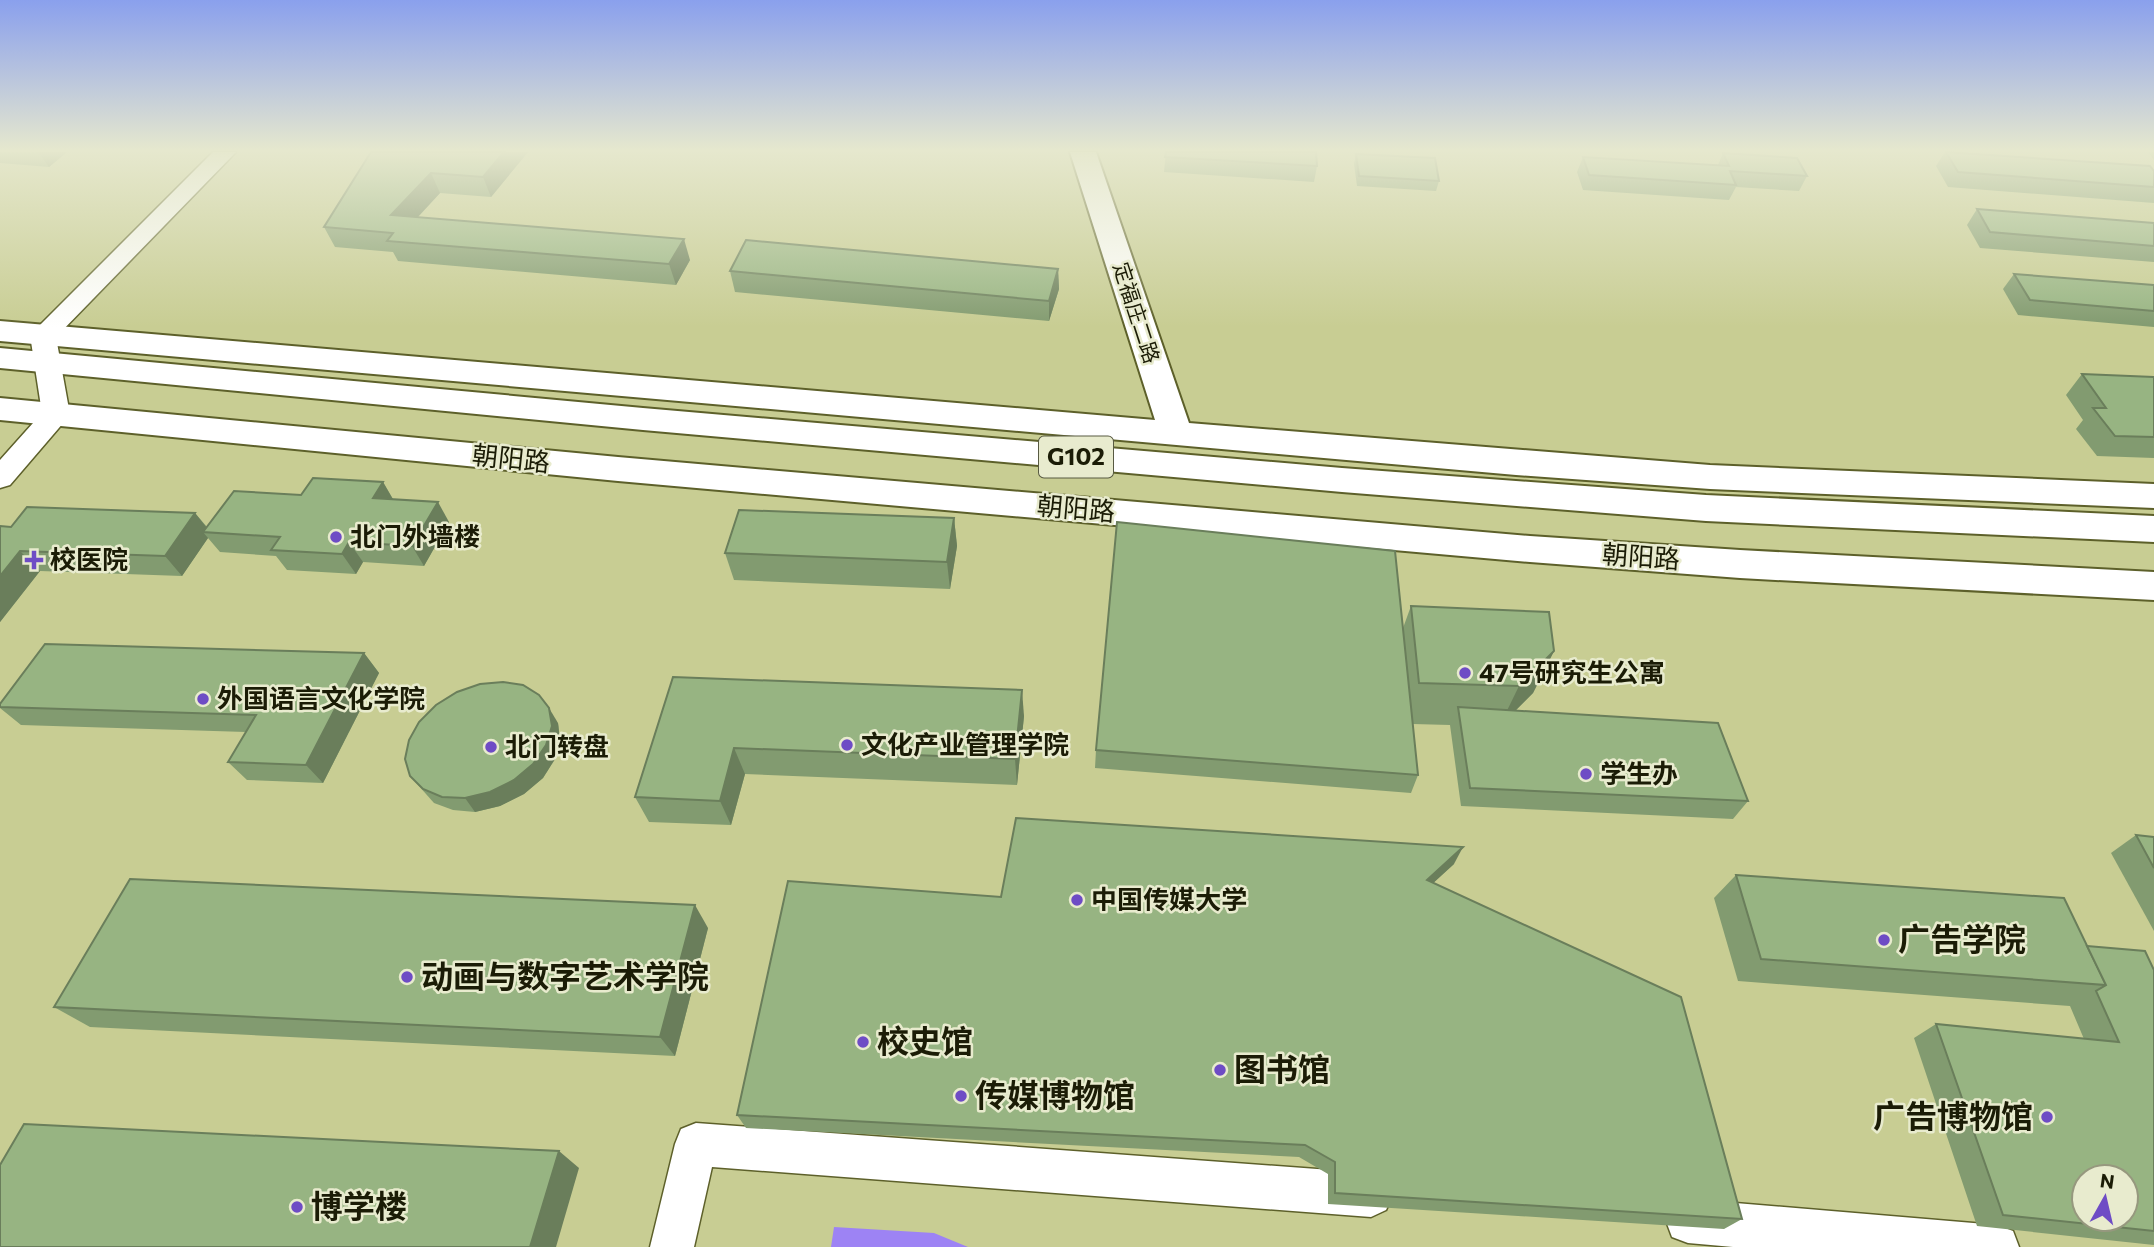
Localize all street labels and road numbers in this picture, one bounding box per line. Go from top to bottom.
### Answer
street label: 定福庄二路 [1109,259,1166,366]
road number: G102 [1039,436,1113,478]
street label: 朝阳路 [471,438,552,477]
street label: 朝阳路 [1036,489,1116,526]
street label: 朝阳路 [1601,537,1681,574]

